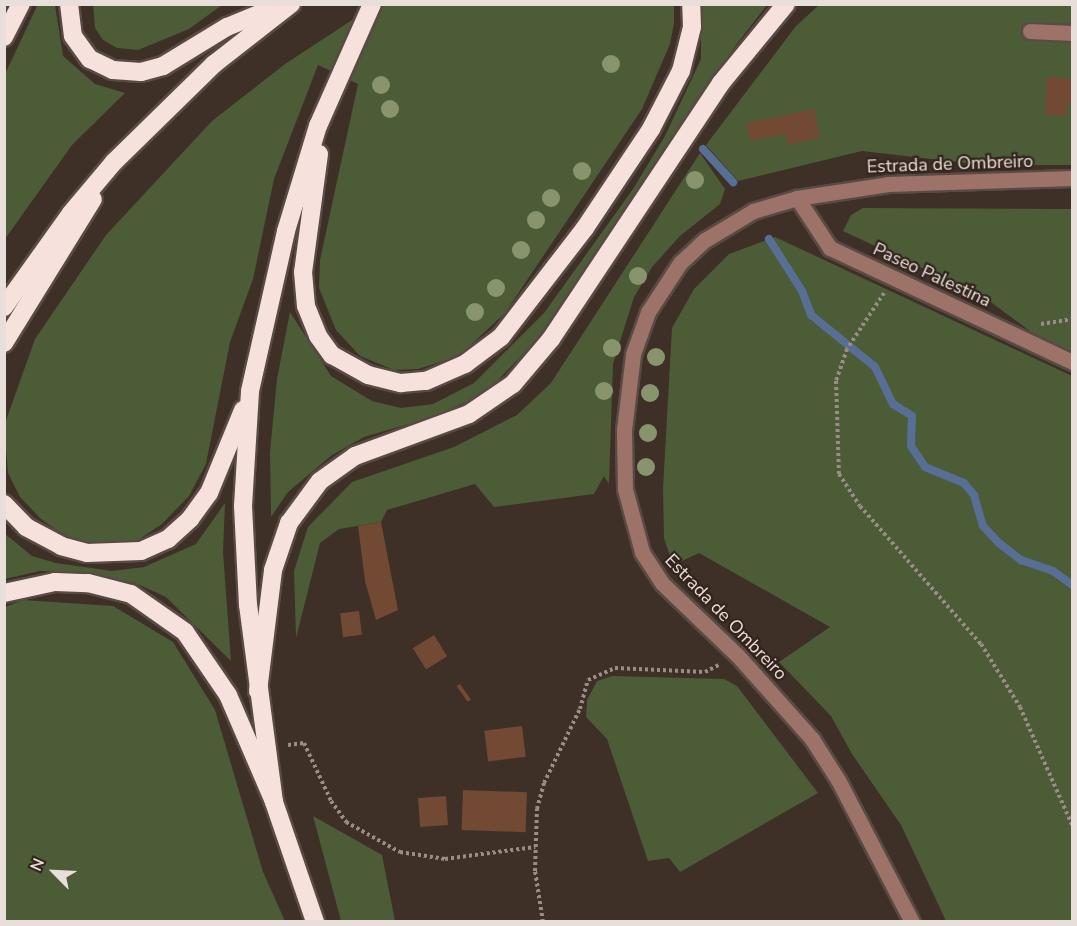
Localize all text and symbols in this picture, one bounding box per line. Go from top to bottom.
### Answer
street label: Estrada de Ombreiro [866,150,1034,178]
street label: Paseo Palestina [870,238,994,312]
street label: Estrada de Ombreiro [660,550,792,684]
north arrow [24,842,84,902]
text: N [25,855,50,875]

